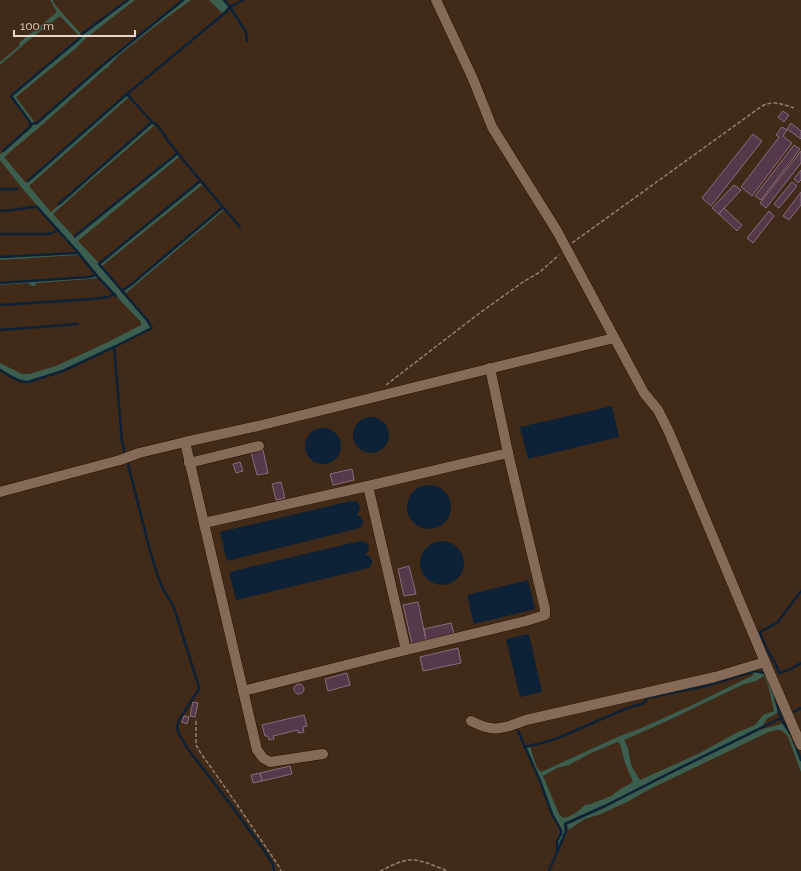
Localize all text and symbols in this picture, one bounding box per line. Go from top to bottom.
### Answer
scale bar [14,12,135,38]
text: 100 m [20,19,54,33]

